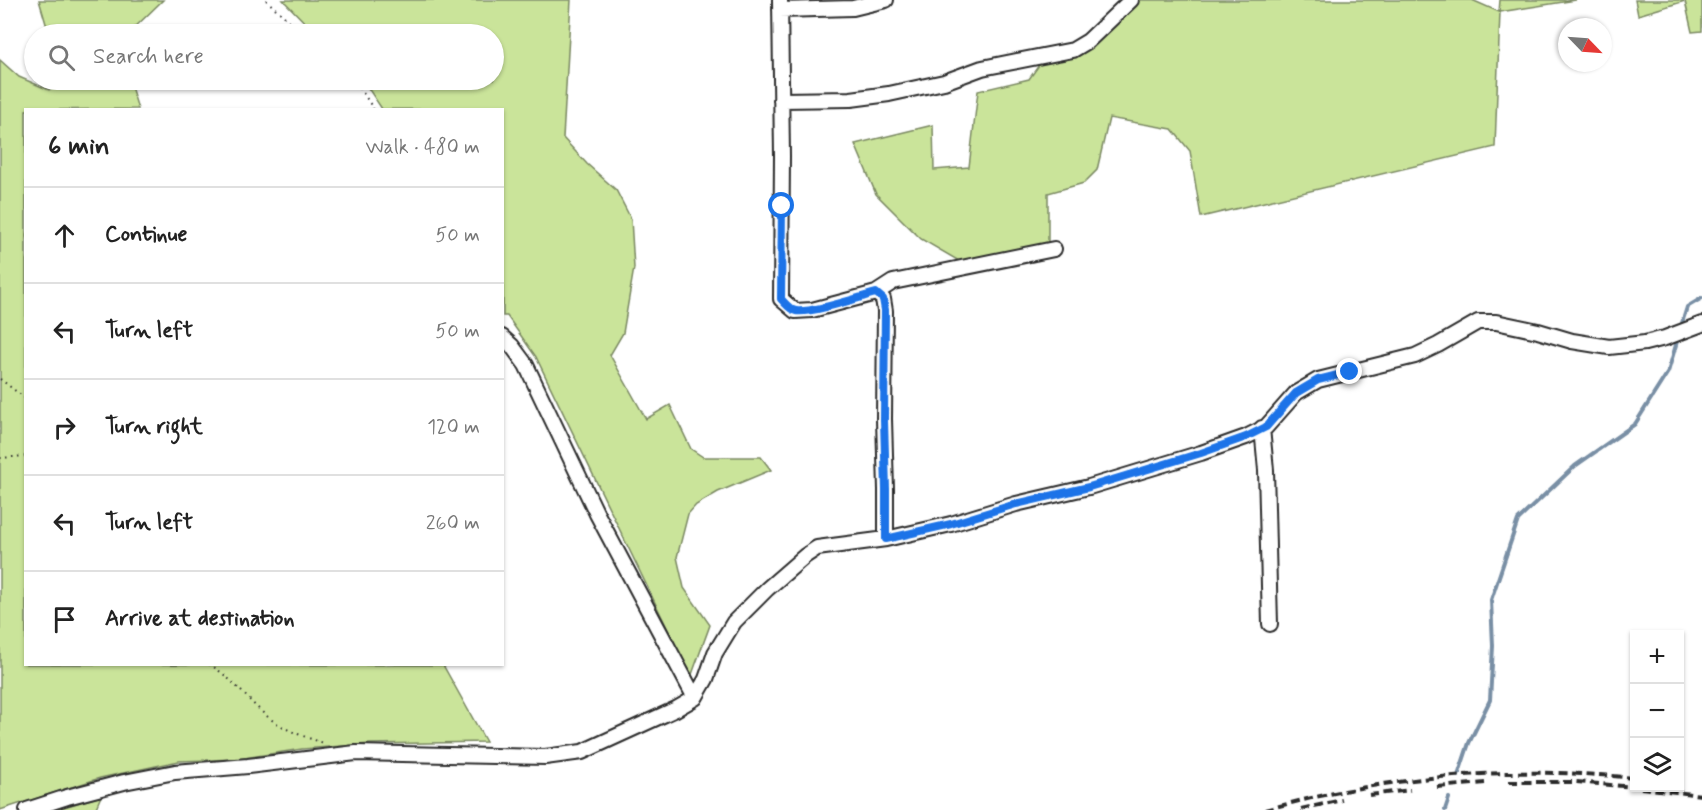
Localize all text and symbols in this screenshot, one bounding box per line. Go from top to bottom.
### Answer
north arrow [1558,18,1612,72]
search box [24,24,504,90]
icon: search [45,41,78,74]
text: Search here [93,43,204,71]
text: 6 min [48,130,110,164]
text: Walk · 480 m [365,134,480,161]
route start [768,192,794,218]
icon: ahead [48,219,81,252]
text: Continue [105,221,187,249]
text: 50 m [435,222,480,249]
icon: left [48,315,81,348]
text: Turn left [105,317,193,345]
text: 50 m [435,318,480,345]
route end [1336,358,1362,384]
icon: right [48,411,81,444]
text: Turn right [105,413,203,441]
text: 120 m [427,414,480,441]
icon: left [48,507,81,540]
text: Turn left [105,509,193,537]
text: 260 m [426,510,480,537]
icon: arrive [48,603,81,636]
text: Arrive at destination [105,605,295,633]
map controls [1630,630,1684,792]
button: + [1630,630,1684,684]
button: − [1630,684,1684,738]
button: layers [1630,738,1684,792]

